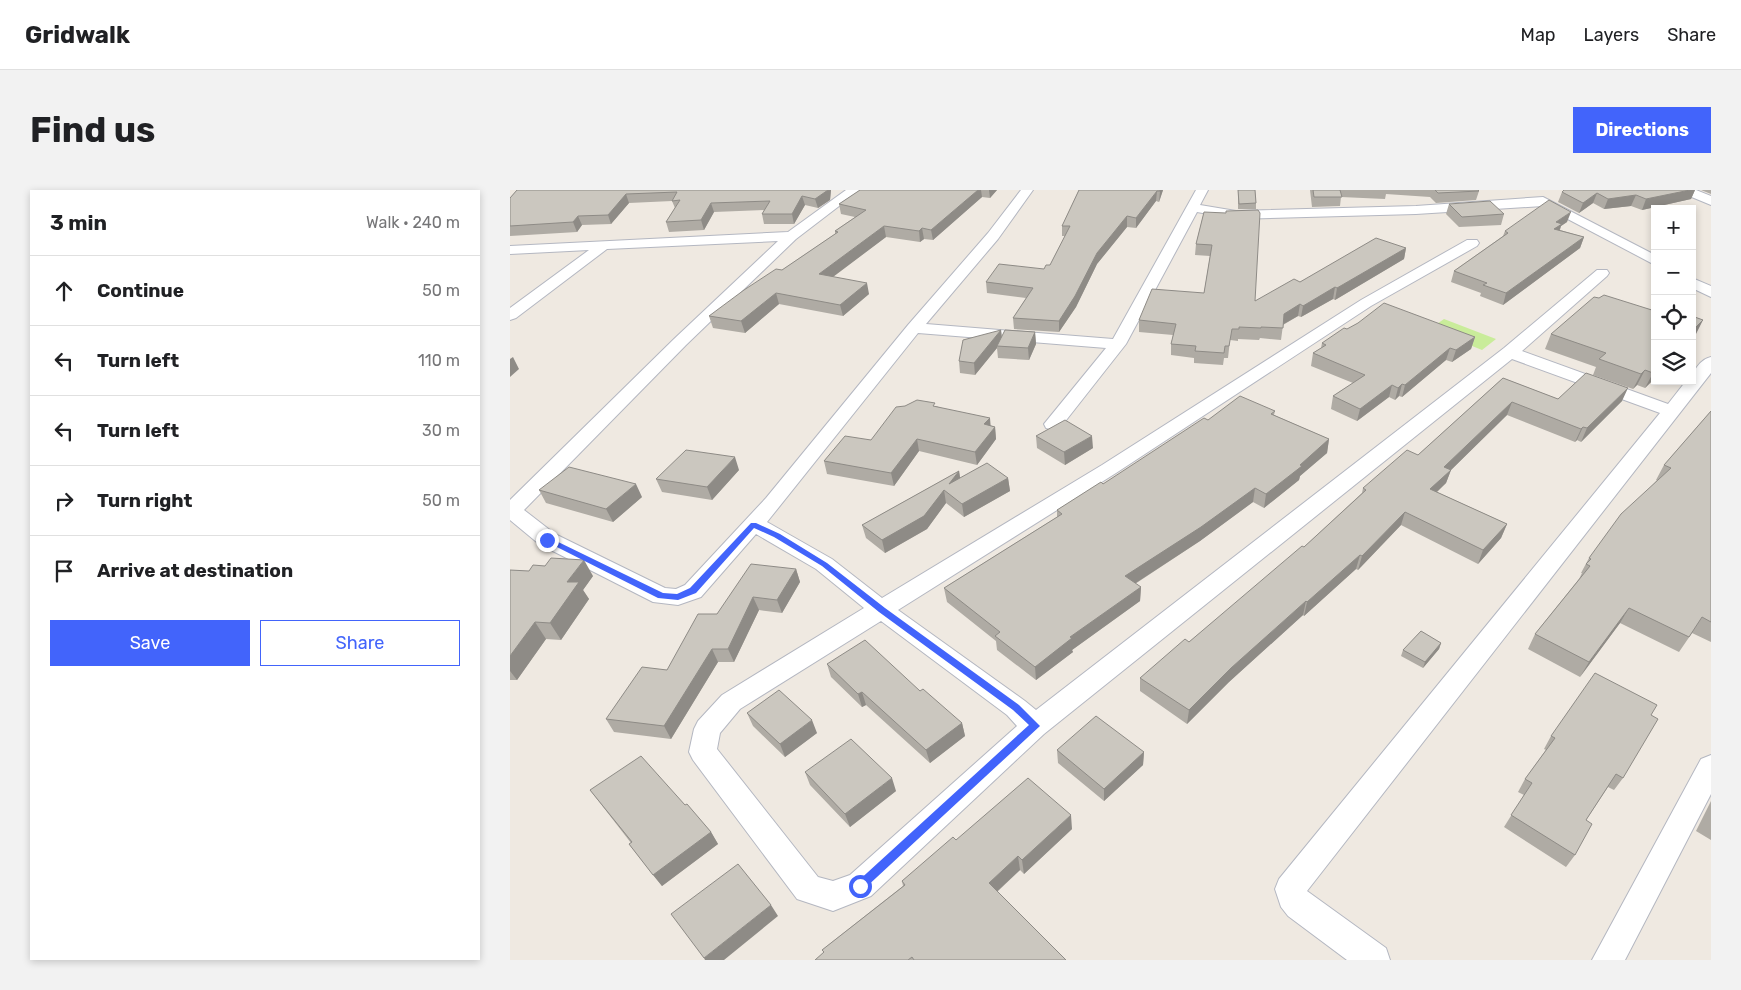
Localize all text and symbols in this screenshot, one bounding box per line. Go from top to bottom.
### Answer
text: Gridwalk [25,21,130,49]
text: Map [1521,24,1556,46]
text: Layers [1584,24,1639,46]
text: Share [1667,24,1716,46]
button: Directions [1573,107,1711,153]
text: Find us [30,109,155,151]
map controls [1651,205,1696,385]
button: + [1651,205,1696,250]
text: 3 min [50,210,107,235]
text: Walk · 240 m [366,213,460,232]
button: − [1651,250,1696,295]
icon: ahead [50,277,78,305]
text: Continue [97,279,184,302]
text: 50 m [422,281,460,300]
button: locate [1651,295,1696,340]
button: layers [1651,340,1696,385]
icon: left [50,347,78,375]
text: Turn left [97,349,179,372]
text: 110 m [418,351,460,370]
icon: left [50,417,78,445]
text: Turn left [97,419,179,442]
text: 30 m [422,421,460,440]
icon: right [50,487,78,515]
text: Turn right [97,489,192,512]
text: 50 m [422,491,460,510]
route end [536,529,559,552]
icon: arrive [50,557,78,585]
text: Arrive at destination [97,559,293,582]
button: Save [50,620,250,666]
button: Share [260,620,460,666]
route start [849,875,872,898]

